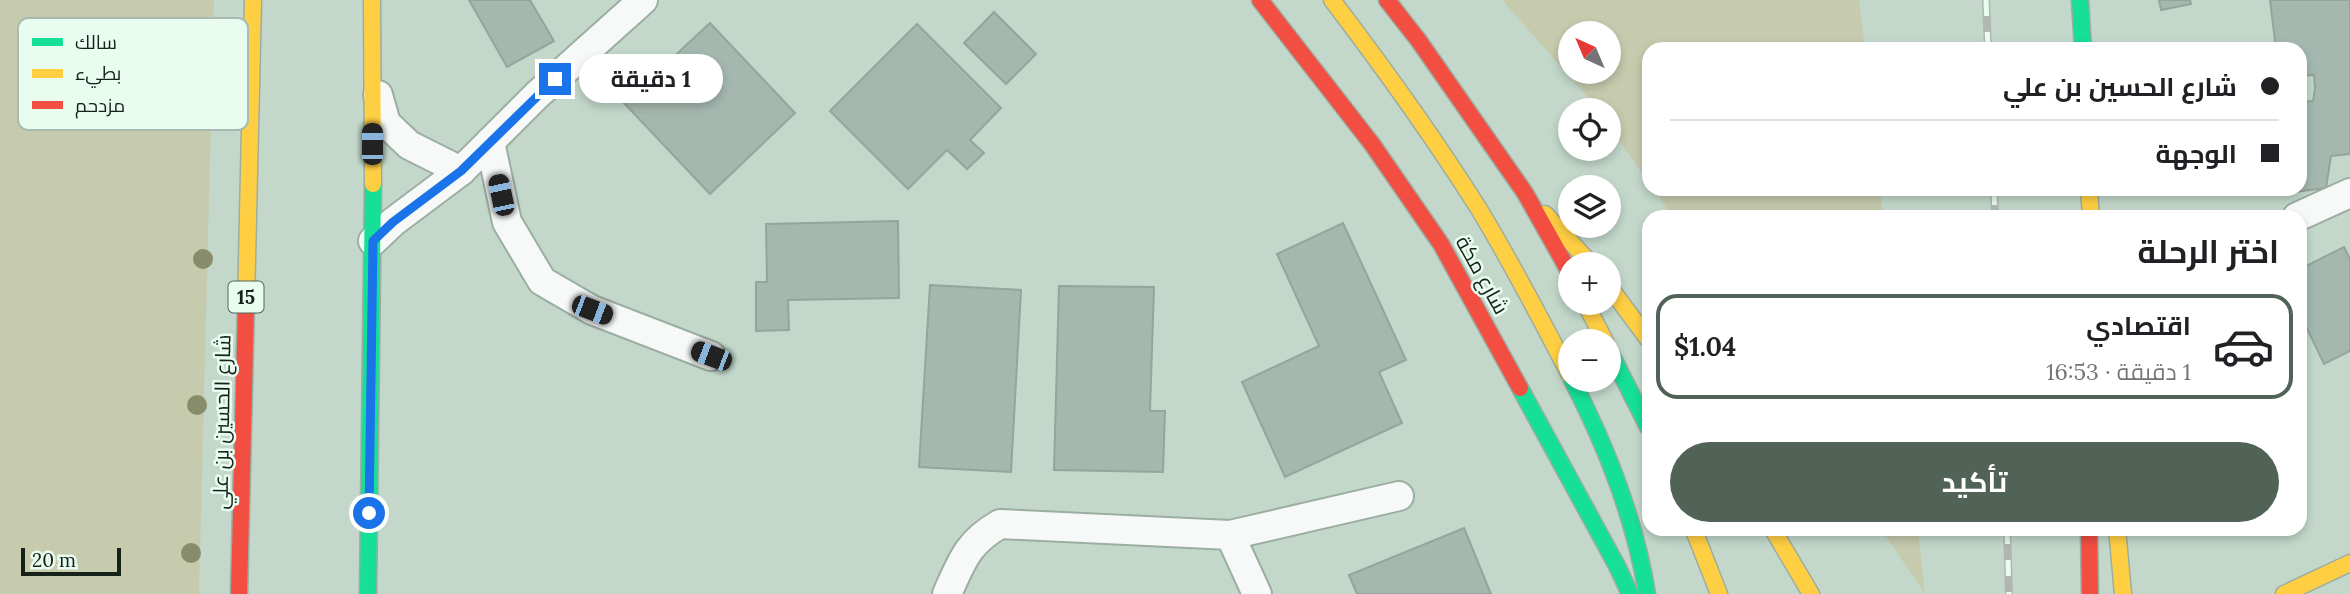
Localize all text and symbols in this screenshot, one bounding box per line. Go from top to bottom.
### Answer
legend [18,18,248,130]
north arrow [1558,21,1620,84]
map controls [1558,21,1621,392]
text: سالك [75,30,117,54]
callout: 1 دقيقة [580,55,723,104]
text: بطيء [75,61,121,88]
route end [539,63,571,95]
text: 1 دقيقة [611,64,691,93]
text: شارع الحسين بن علي [2003,70,2237,103]
text: مزدحم [75,93,125,119]
button: locate [1558,98,1621,161]
car [362,123,383,165]
text: الوجهة [2156,137,2237,170]
car [487,172,516,218]
button: layers [1558,175,1621,238]
street label: شارع مكة [1449,231,1515,319]
text: اختر الرحلة [2138,231,2279,272]
button: + [1558,252,1621,315]
road number: 15 [229,282,264,312]
car [569,293,616,327]
text: اقتصادي [2086,309,2191,342]
icon: car [2212,315,2275,378]
button: − [1558,329,1621,392]
text: $1.04 [1674,330,1736,363]
street label: شارع الحسين بن علي [206,334,240,510]
car [688,339,735,373]
text: 1 دقيقة · 16:53 [2046,357,2191,386]
button: تأكيد [1670,442,2279,522]
route start [353,497,385,529]
scale bar [21,545,121,577]
text: 20 m [32,548,76,572]

